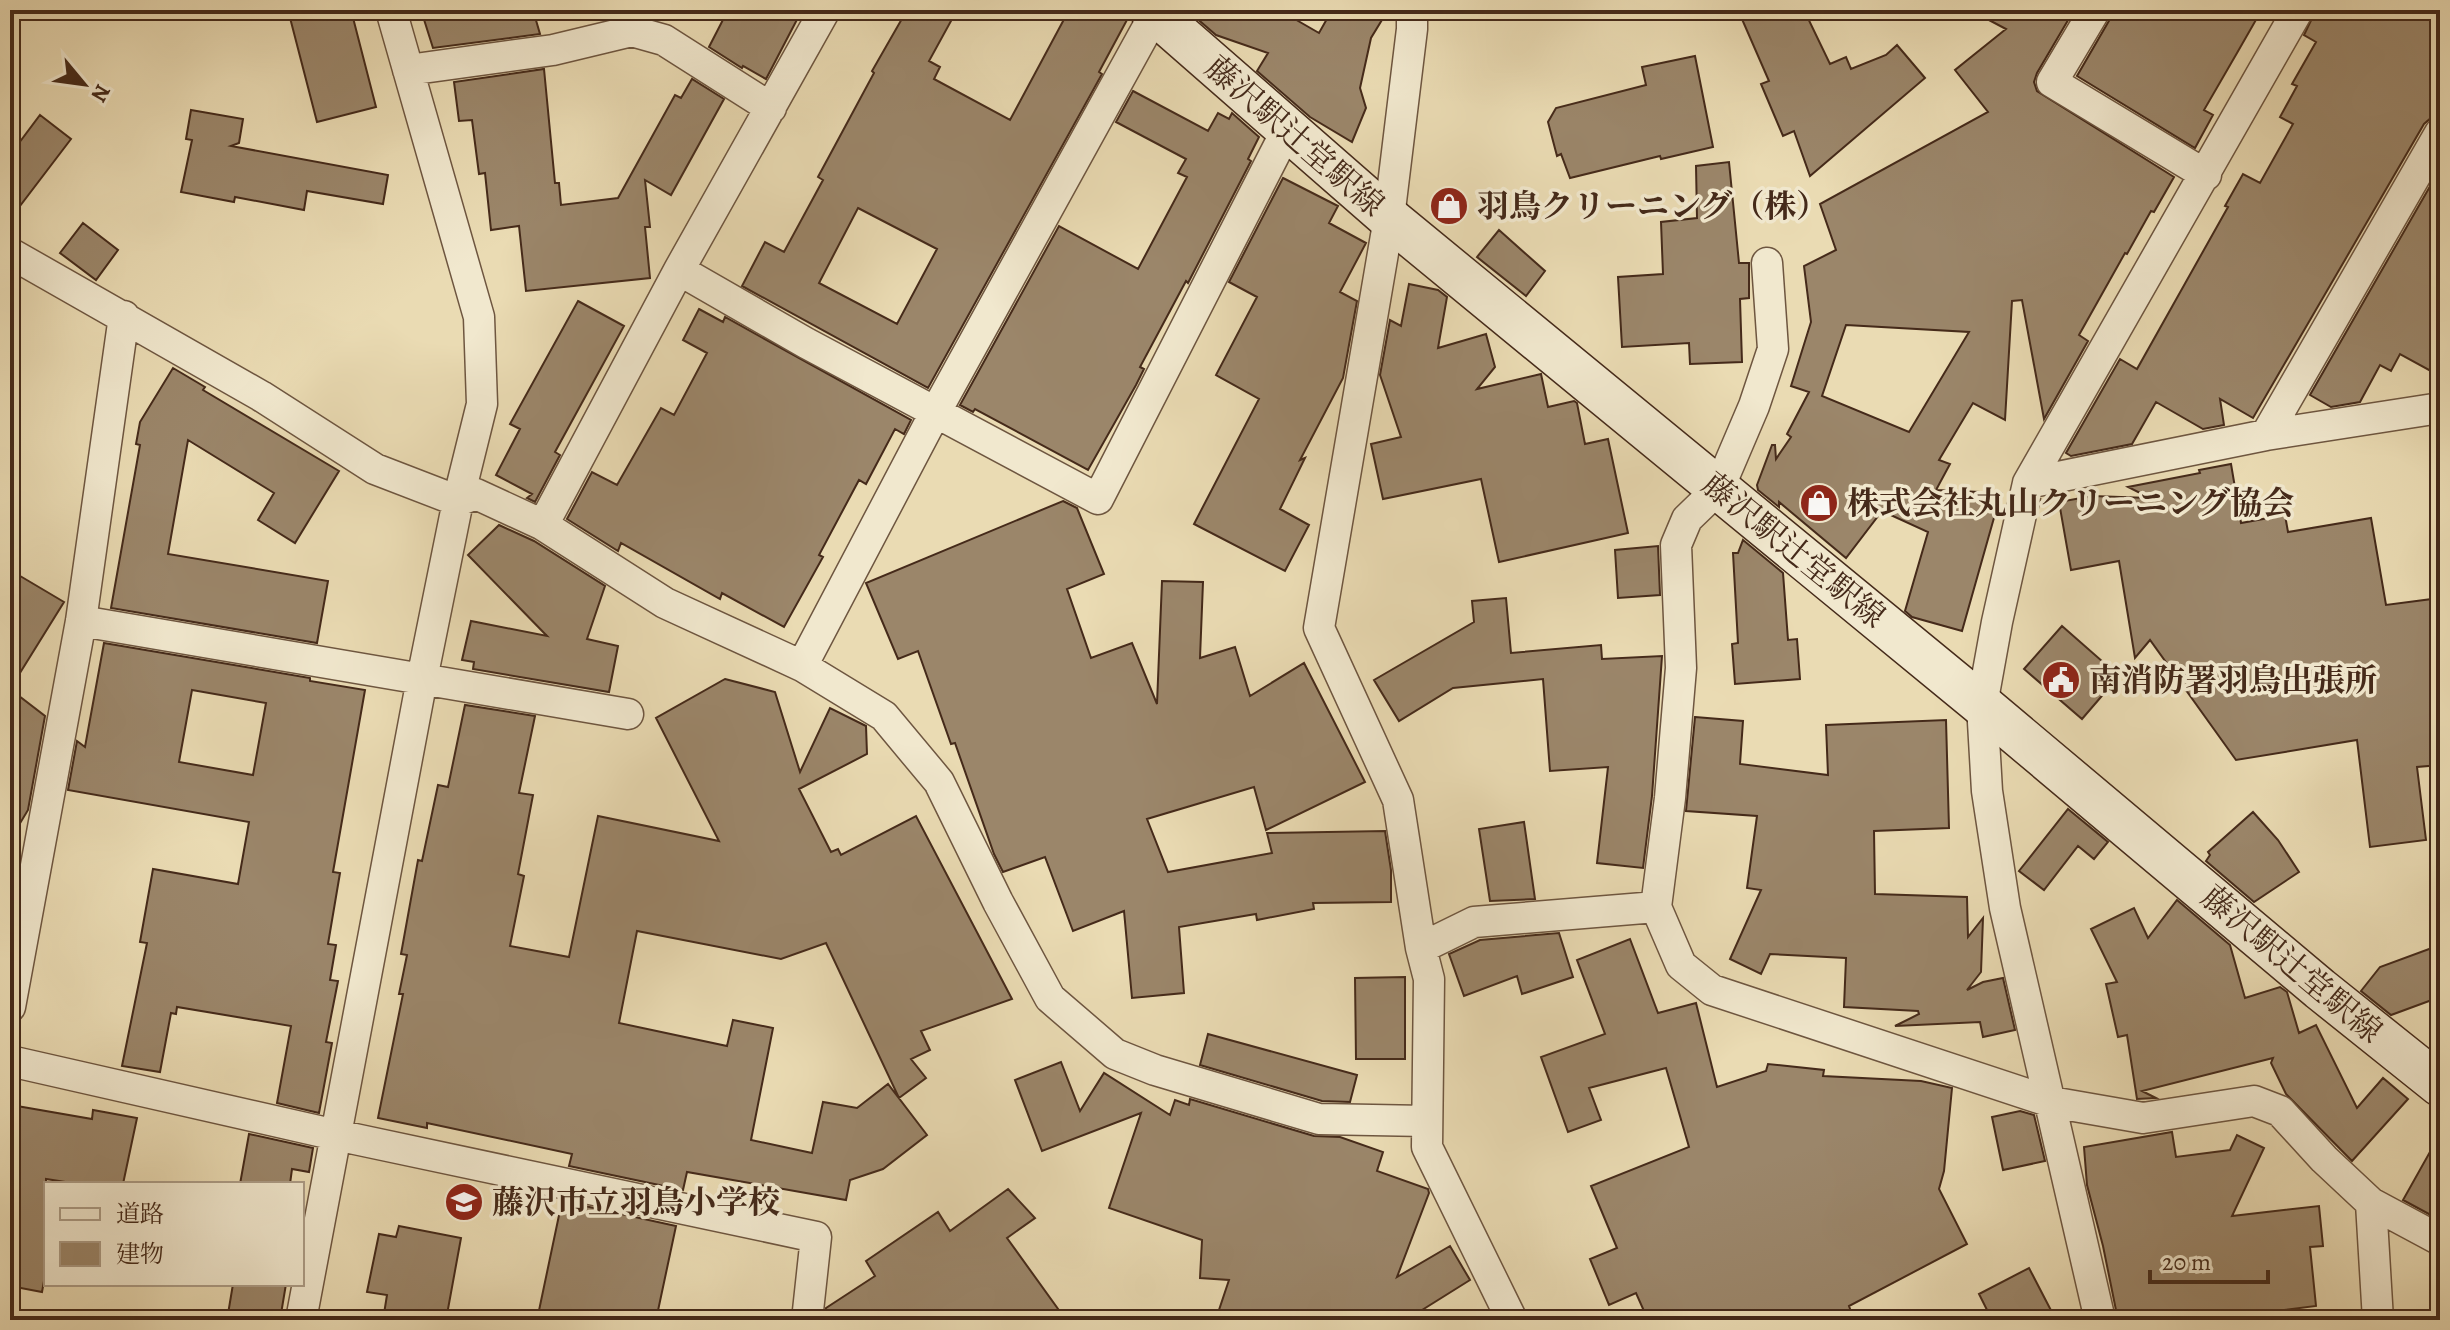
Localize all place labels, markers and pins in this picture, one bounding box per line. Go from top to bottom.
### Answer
place label: 羽鳥クリーニング（株） [1477,184,1828,228]
shop icon: 羽鳥クリーニング（株） [1428,185,1470,227]
place label: 株式会社丸山クリーニング協会 [1847,481,2294,525]
shop icon: 株式会社丸山クリーニング協会 [1798,482,1840,524]
place label: 南消防署羽鳥出張所 [2089,658,2377,702]
public building icon: 南消防署羽鳥出張所 [2040,659,2082,701]
place label: 藤沢市立羽鳥小学校 [492,1180,780,1224]
school or university icon: 藤沢市立羽鳥小学校 [443,1181,485,1223]

